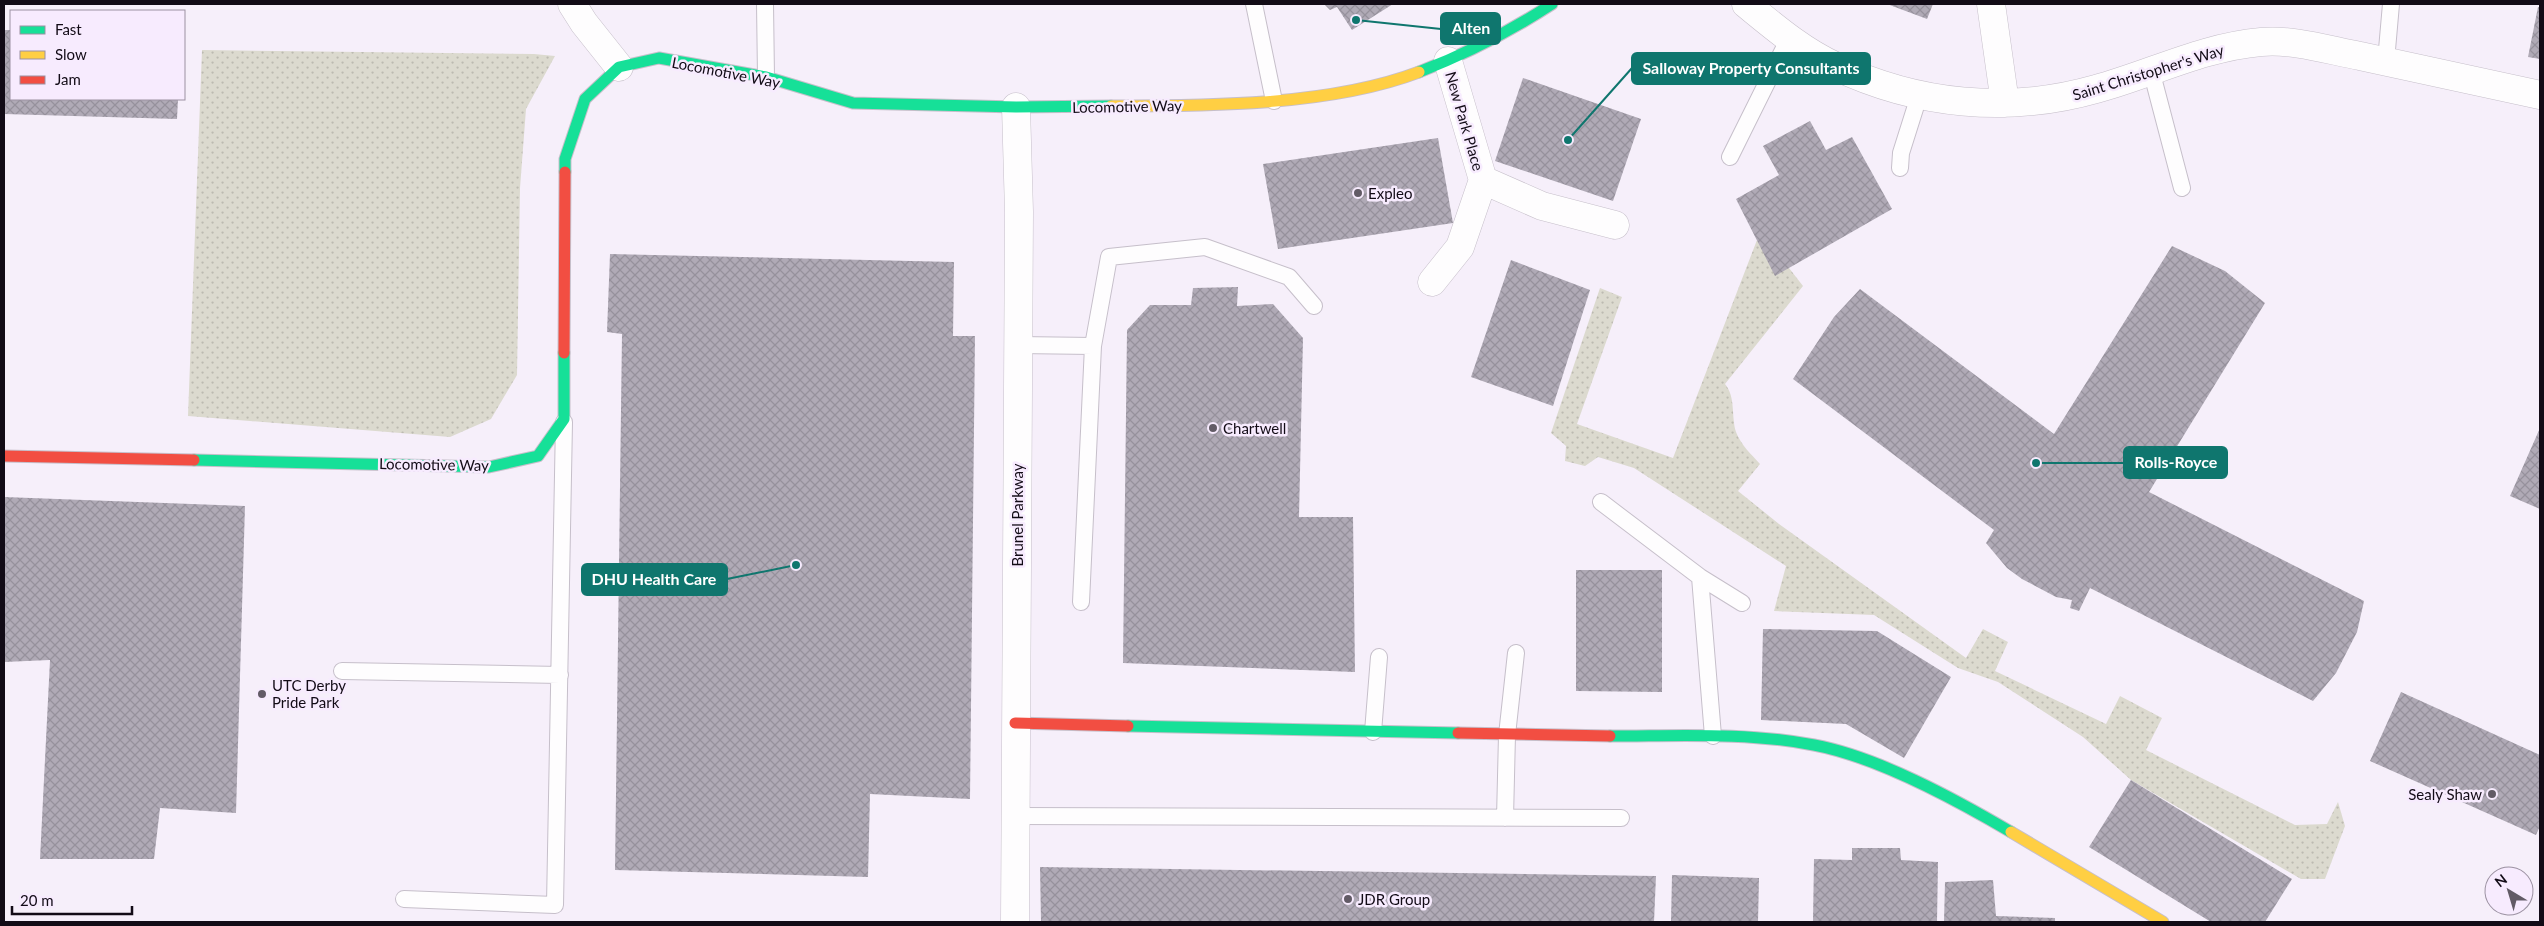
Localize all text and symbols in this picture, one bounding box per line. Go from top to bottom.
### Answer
legend [10,10,185,100]
callout: Alten [1441,13,1500,44]
text: Alten [1451,18,1490,37]
text: Fast [55,20,82,38]
street label: Saint Christopher's Way [2070,40,2226,104]
text: Slow [55,45,87,63]
street label: Locomotive Way [670,53,782,91]
callout: Salloway Property Consultants [1632,53,1870,84]
text: Salloway Property Consultants [1642,58,1860,77]
street label: New Park Place [1442,69,1488,173]
text: Jam [55,70,81,88]
street label: Locomotive Way [1072,96,1182,116]
place label: Expleo [1368,184,1413,202]
marker: Expleo [1352,187,1364,199]
place label: Chartwell [1223,419,1286,437]
marker: Chartwell [1207,422,1219,434]
callout: Rolls-Royce [2124,447,2227,478]
text: Rolls-Royce [2135,452,2218,471]
street label: Locomotive Way [379,454,489,474]
street label: Brunel Parkway [1008,463,1026,567]
callout: DHU Health Care [582,564,727,595]
text: DHU Health Care [592,569,717,588]
place label: UTC Derby Pride Park [272,676,346,711]
marker: UTC Derby Pride Park [256,688,268,700]
place label: Sealy Shaw [2408,785,2482,803]
marker: Sealy Shaw [2486,788,2498,800]
north arrow [2484,866,2534,916]
text: N [2491,870,2510,890]
scale bar [12,884,132,916]
place label: JDR Group [1358,890,1430,908]
text: 20 m [20,891,54,909]
marker: JDR Group [1342,893,1354,905]

